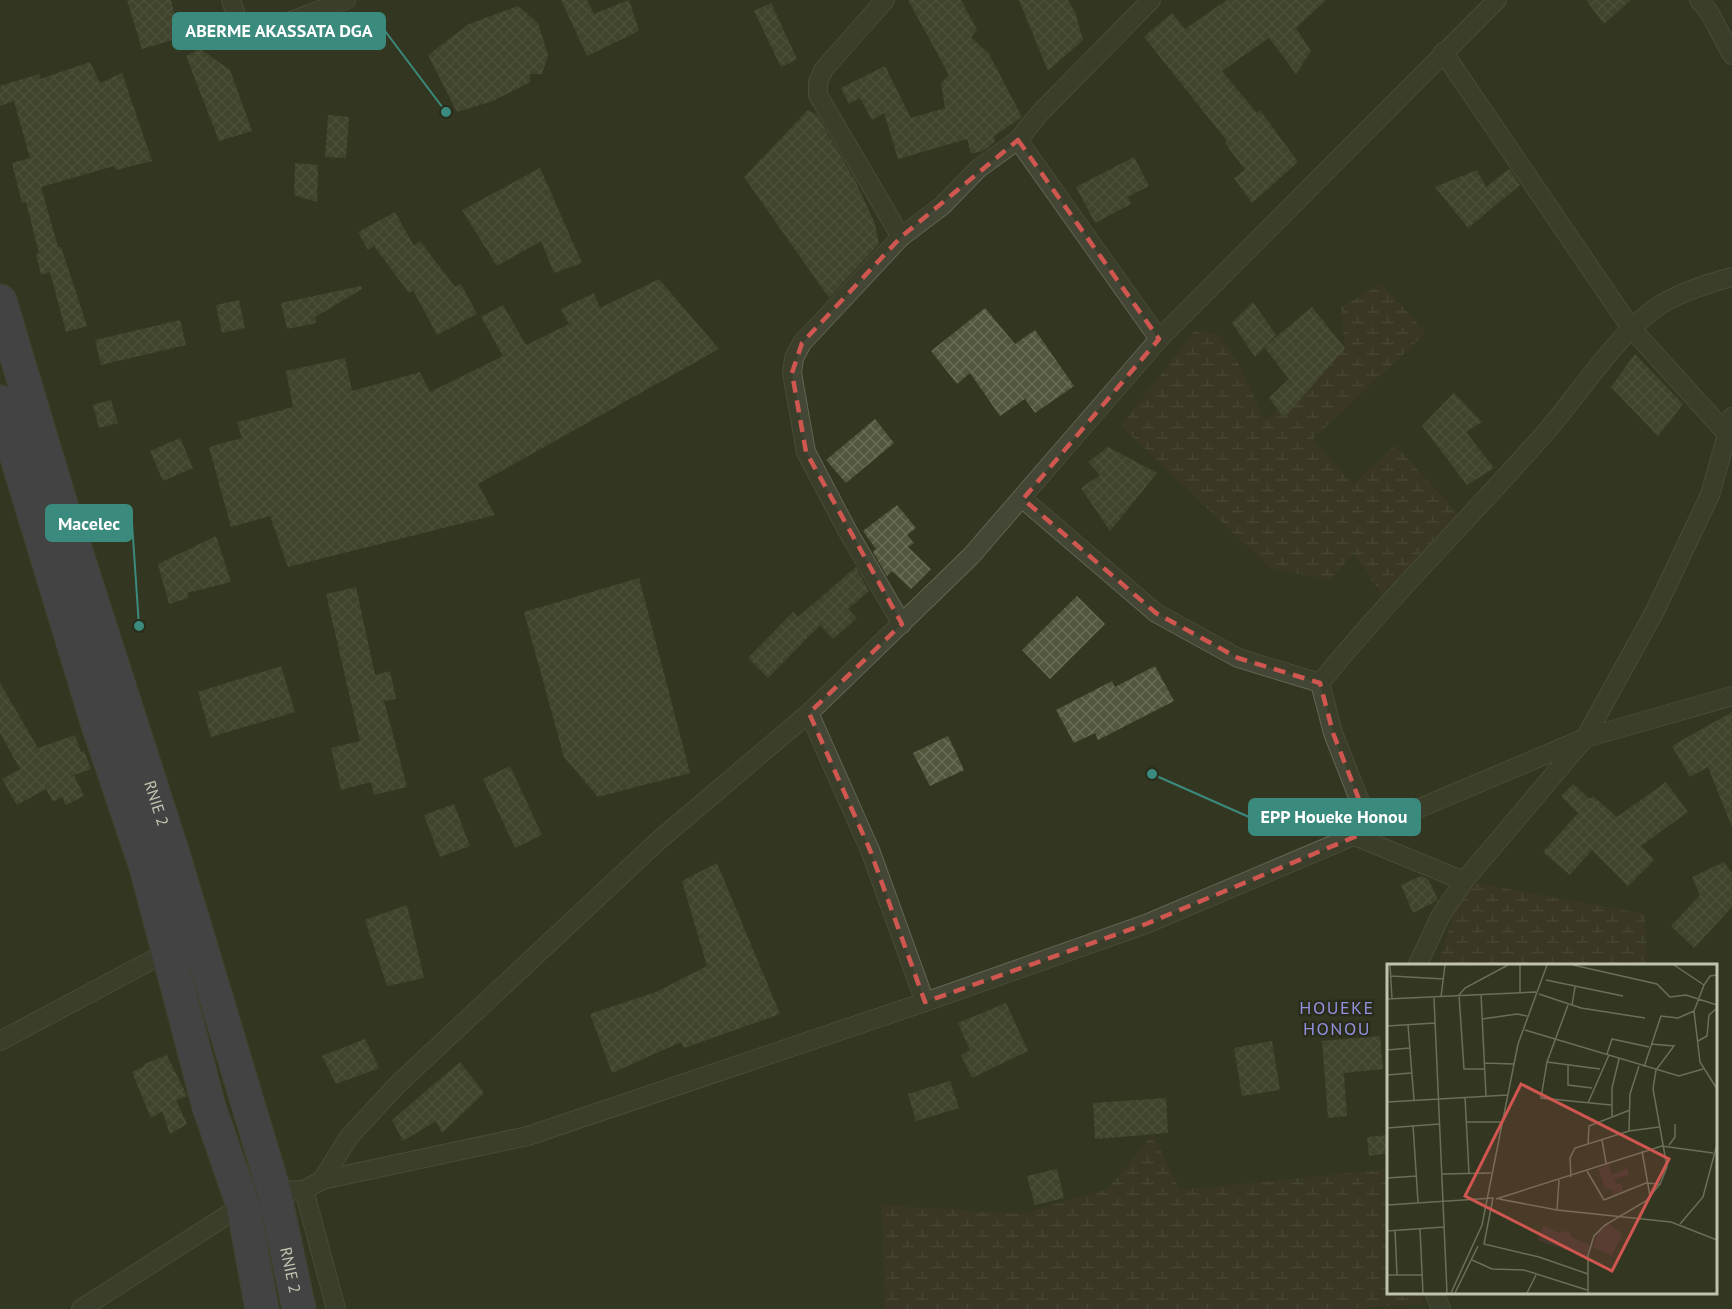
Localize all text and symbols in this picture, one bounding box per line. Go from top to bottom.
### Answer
callout: ABERME AKASSATA DGA [173,13,385,49]
text: ABERME AKASSATA DGA [185,19,373,42]
callout: Macelec [46,505,132,541]
text: Macelec [58,512,120,535]
street label: RNIE 2 [140,778,173,828]
callout: EPP Houeke Honou [1249,799,1420,835]
text: EPP Houeke Honou [1261,805,1407,828]
inset map [1387,964,1717,1294]
district label: HOUEKE HONOU [1299,996,1375,1040]
street label: RNIE 2 [276,1245,305,1295]

